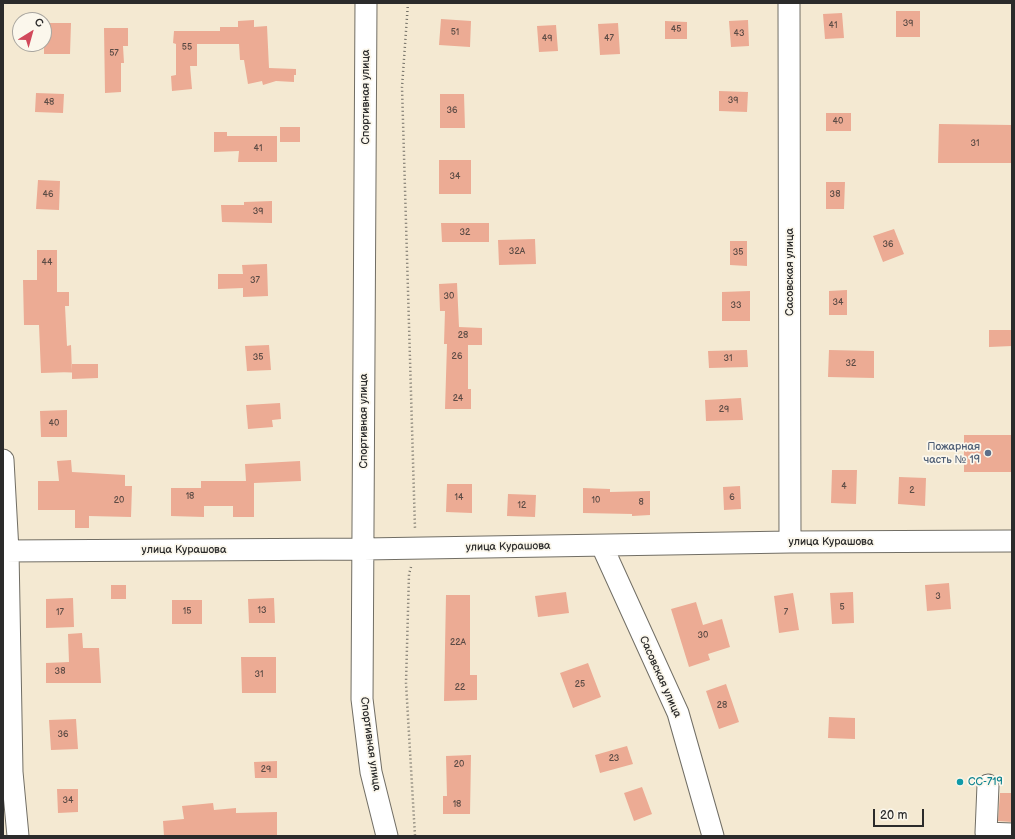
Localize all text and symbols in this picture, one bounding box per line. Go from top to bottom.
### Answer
north arrow [12,12,52,52]
text: С [32,15,46,30]
house number: 39 [903,19,913,29]
house number: 41 [829,21,837,31]
house number: 45 [671,25,681,35]
house number: 51 [451,28,459,38]
house number: 43 [733,29,745,39]
house number: 49 [542,34,552,44]
house number: 47 [604,34,614,44]
house number: 55 [182,43,192,53]
house number: 57 [109,49,119,59]
street label: Спортивная улица [359,50,373,144]
house number: 39 [728,96,738,106]
house number: 48 [44,98,54,108]
house number: 36 [446,106,458,116]
house number: 40 [833,117,843,127]
house number: 31 [970,139,980,149]
house number: 41 [254,144,262,154]
house number: 34 [449,172,461,182]
house number: 46 [43,190,53,200]
house number: 38 [830,190,840,200]
house number: 39 [253,207,263,217]
house number: 32 [460,228,470,238]
street label: Сасовская улица [783,228,797,316]
house number: 36 [882,240,894,250]
house number: 32А [509,247,525,257]
house number: 35 [733,248,743,258]
house number: 44 [42,258,52,268]
house number: 37 [250,276,260,286]
house number: 30 [444,292,454,302]
house number: 34 [832,298,844,308]
house number: 33 [730,301,742,311]
house number: 28 [458,331,468,341]
house number: 26 [452,352,462,362]
house number: 35 [253,353,263,363]
house number: 31 [723,354,733,364]
house number: 32 [846,359,856,369]
street label: Спортивная улица [357,374,371,468]
house number: 24 [453,394,463,404]
house number: 29 [719,405,729,415]
house number: 40 [49,419,59,429]
place label: Пожарная часть № 19 [923,440,980,466]
marker: Пожарная часть № 19 [983,448,993,458]
house number: 4 [841,482,847,492]
house number: 2 [909,486,915,496]
house number: 18 [186,492,194,502]
house number: 14 [455,493,463,503]
house number: 6 [729,493,735,503]
house number: 20 [114,496,124,506]
house number: 10 [592,496,600,506]
house number: 8 [638,498,644,508]
house number: 12 [518,501,526,511]
street label: улица Курашова [789,535,873,549]
street label: улица Курашова [466,540,550,554]
street label: улица Курашова [142,543,226,557]
house number: 3 [935,592,941,602]
house number: 5 [839,603,845,613]
house number: 13 [257,606,267,616]
house number: 15 [183,607,191,617]
house number: 17 [56,608,64,618]
house number: 7 [784,608,788,618]
house number: 30 [698,631,708,641]
street label: Сасовская улица [636,634,684,720]
house number: 22А [450,638,466,648]
house number: 38 [55,667,65,677]
house number: 31 [254,670,264,680]
house number: 25 [575,680,585,690]
house number: 22 [455,683,465,693]
street label: Спортивная улица [357,696,383,792]
house number: 28 [717,701,727,711]
house number: 36 [57,730,69,740]
house number: 23 [609,754,619,764]
house number: 20 [454,760,464,770]
house number: 29 [261,765,271,775]
place label: СС-719 [968,775,1003,789]
marker: СС-719 [955,777,965,787]
house number: 34 [62,796,74,806]
house number: 18 [453,800,461,810]
scale bar [875,801,926,827]
text: 20 m [880,808,907,823]

